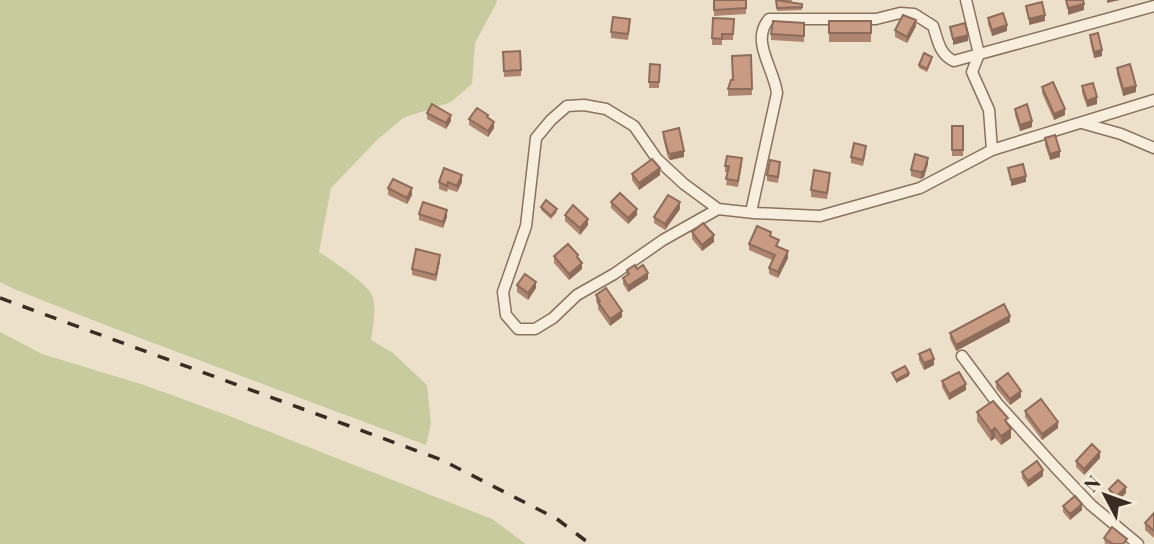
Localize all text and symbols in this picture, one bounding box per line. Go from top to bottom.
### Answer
north arrow [1070,460,1140,530]
text: N [1077,469,1106,497]

